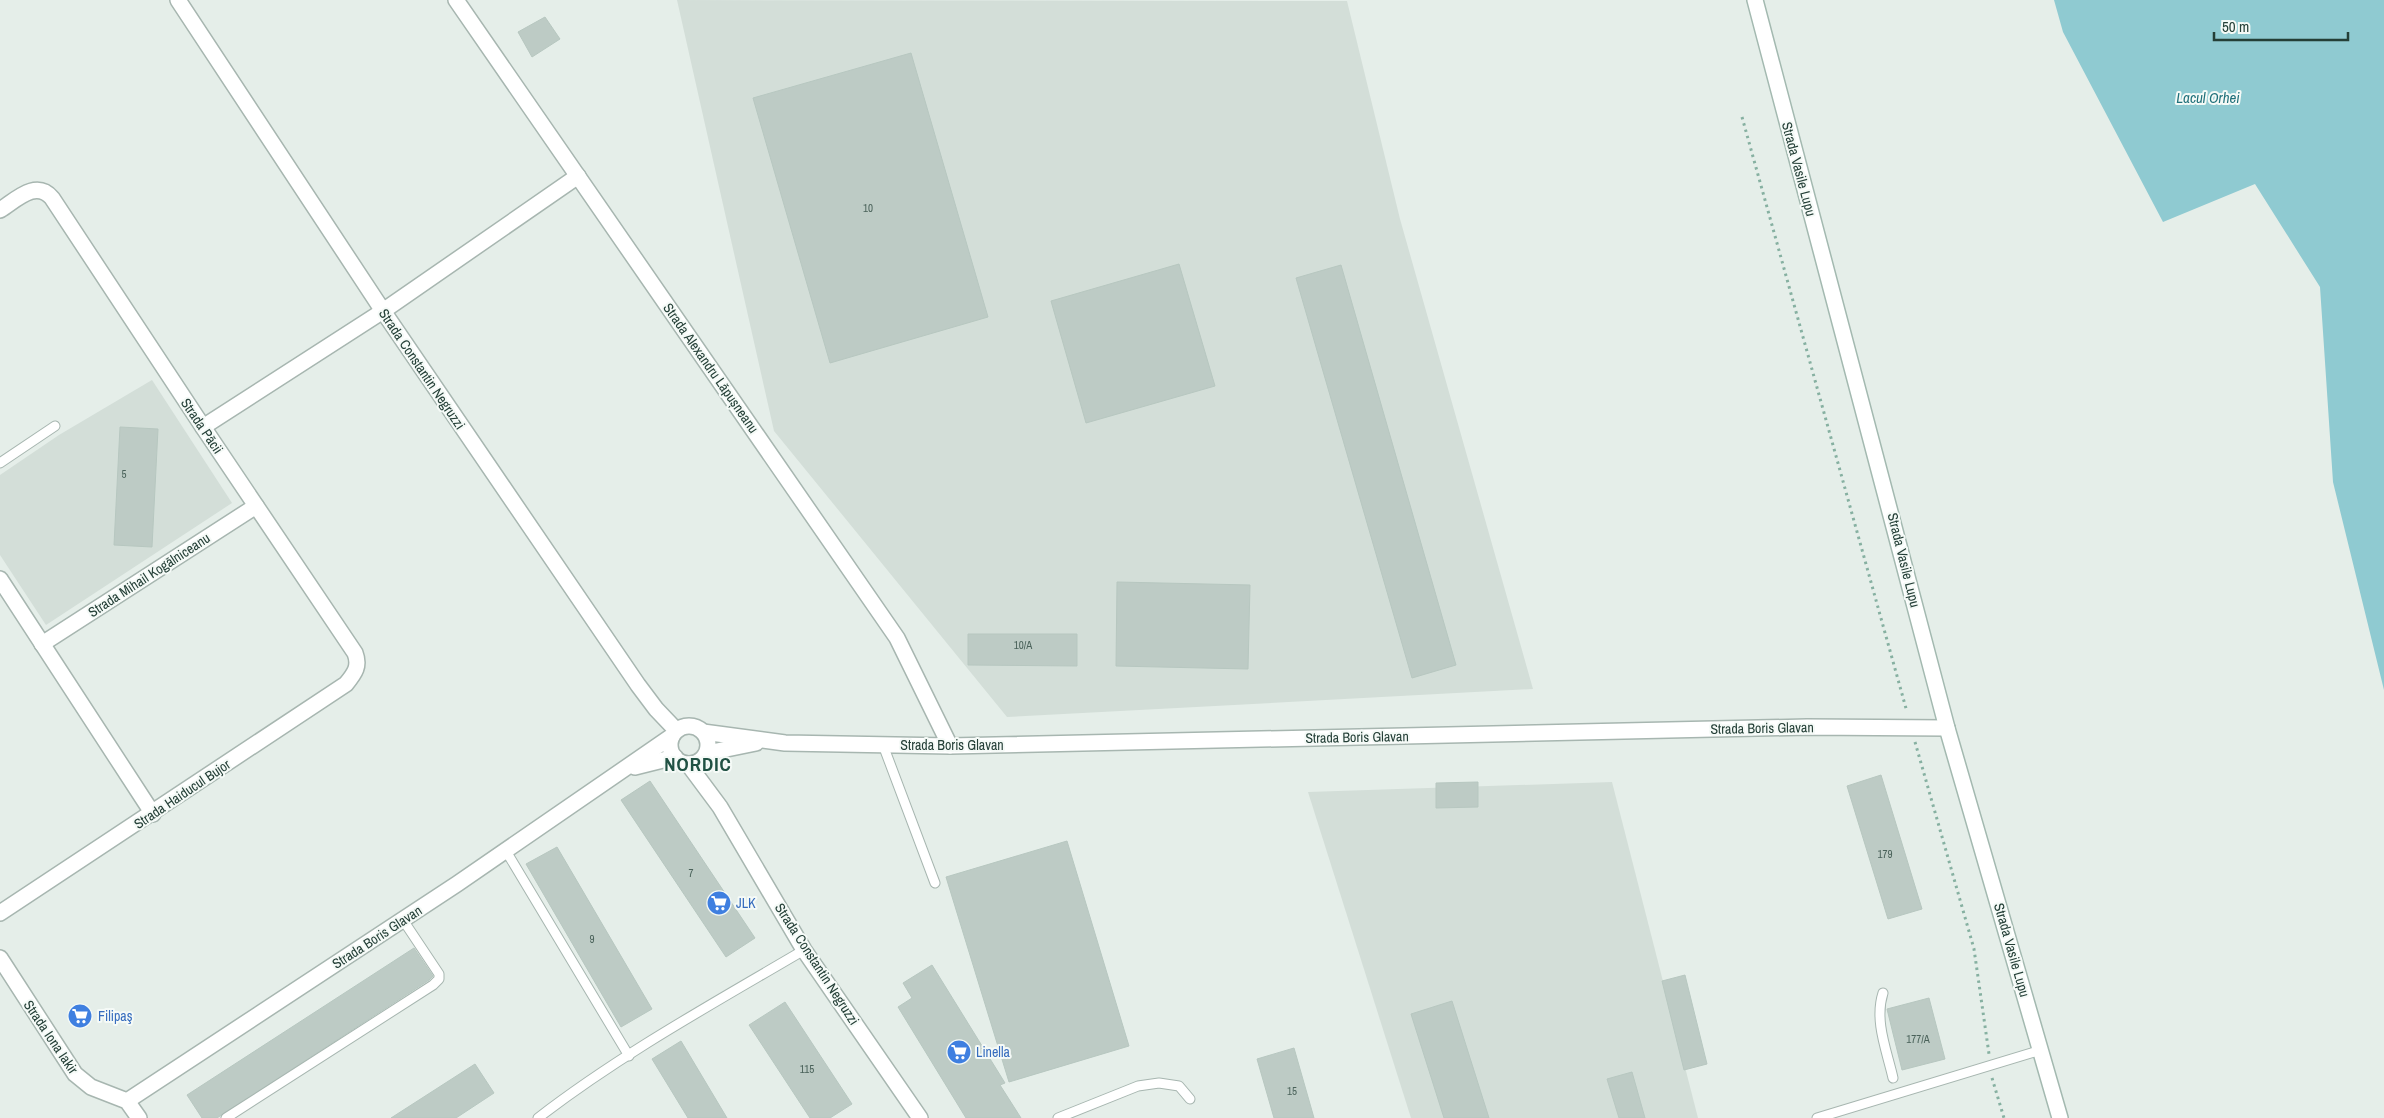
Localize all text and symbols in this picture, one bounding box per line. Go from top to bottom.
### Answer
scale bar [2214,10,2348,42]
text: 50 m [2222,16,2249,37]
water label: Lacul Orhei [2176,87,2240,108]
street label: Strada Vasile Lupu [1778,120,1820,218]
house number: 10 [863,201,873,215]
street label: Strada Alexandru Lăpușneanu [659,300,763,436]
street label: Strada Constantin Negruzzi [375,305,469,433]
street label: Strada Păcii [177,395,227,457]
house number: 5 [121,467,127,481]
street label: Strada Vasile Lupu [1884,511,1924,609]
street label: Strada Mihail Kogălniceanu [85,529,213,621]
house number: 10/A [1014,638,1033,652]
street label: Strada Boris Glavan [1710,718,1814,738]
street label: Strada Boris Glavan [1305,727,1409,747]
street label: Strada Boris Glavan [900,736,1004,754]
district label: NORDIC [664,751,732,777]
street label: Strada Haiducul Bujor [130,755,234,833]
house number: 179 [1877,847,1893,861]
house number: 7 [688,866,694,880]
supermarket icon: JLK [706,890,732,916]
place label: JLK [736,894,756,912]
street label: Strada Constantin Negruzzi [771,900,863,1028]
street label: Strada Boris Glavan [329,901,425,973]
street label: Strada Vasile Lupu [1990,901,2034,999]
house number: 9 [589,932,595,946]
street label: Strada Iona Iakir [20,997,82,1077]
supermarket icon: Filipaş [67,1003,93,1029]
place label: Filipaş [98,1007,133,1025]
house number: 177/A [1906,1032,1931,1046]
supermarket icon: Linella [946,1039,972,1065]
place label: Linella [976,1043,1010,1061]
house number: 115 [800,1062,814,1076]
house number: 15 [1287,1084,1297,1098]

